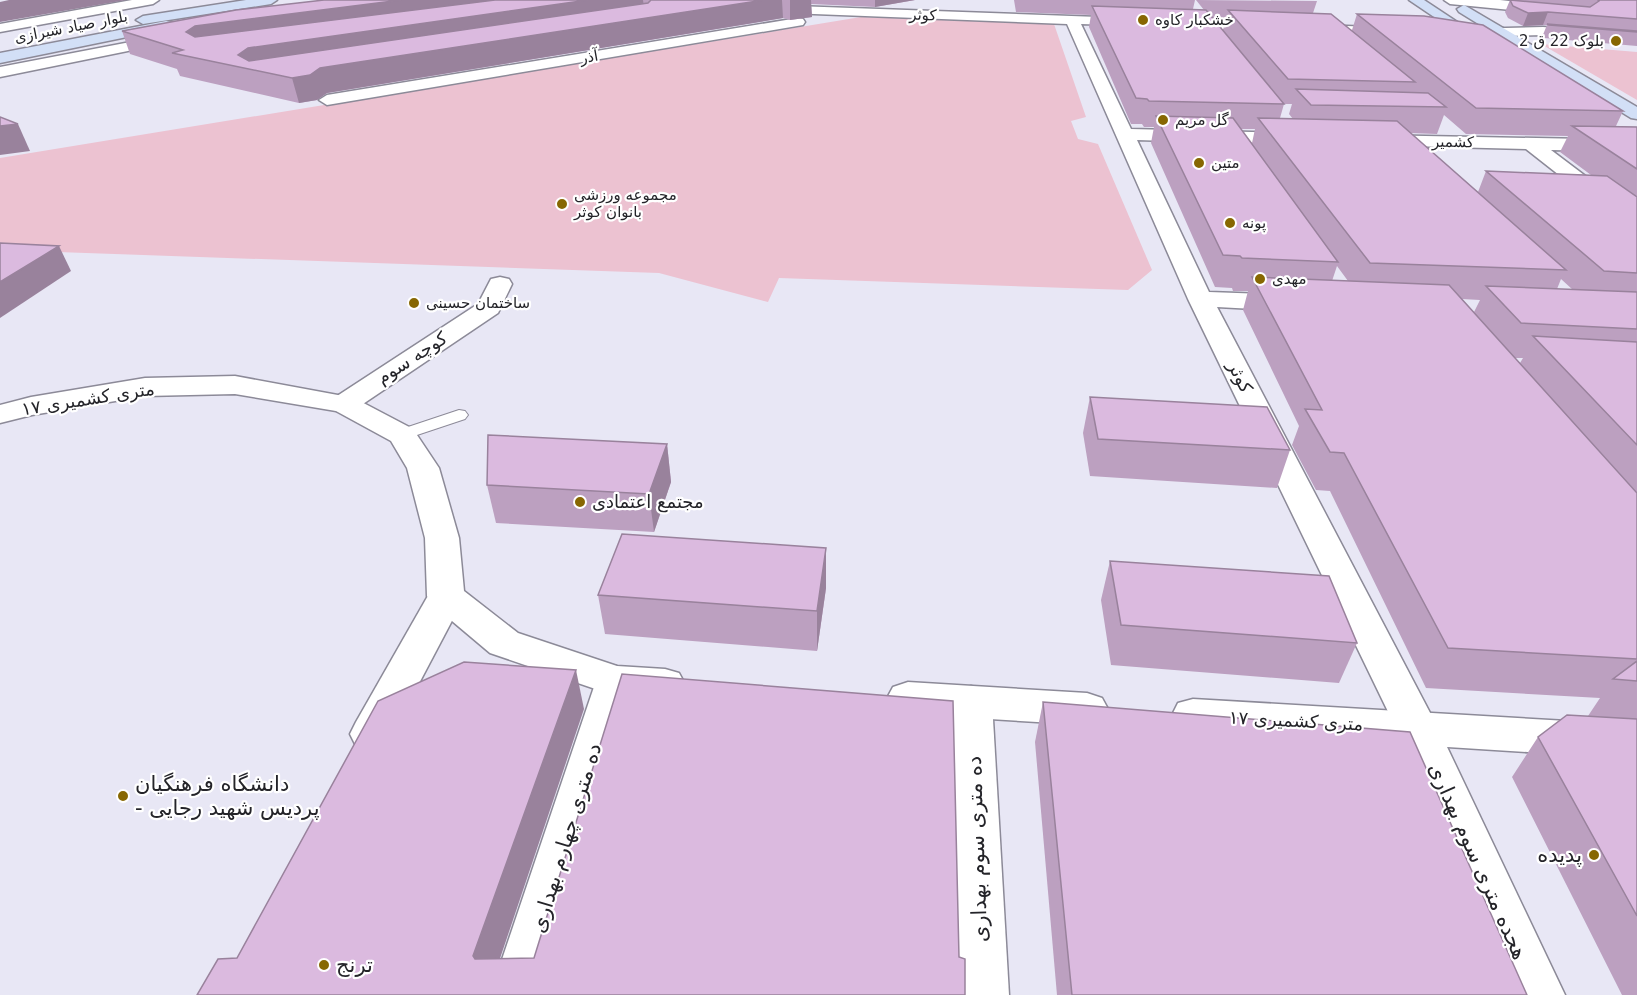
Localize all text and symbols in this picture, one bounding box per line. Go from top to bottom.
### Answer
street label: کوثر [908,5,938,25]
street label: بلوار صیاد شیرازی [13,7,129,47]
place label: خشکبار کاوه [1155,11,1234,29]
marker: خشکبار کاوه [1136,13,1150,27]
place label: بلوک 22 ق 2 [1519,32,1604,50]
marker: بلوک 22 ق 2 [1609,34,1623,48]
street label: آذر [578,46,600,68]
place label: گل مریم [1175,111,1230,129]
marker: گل مریم [1156,113,1170,127]
street label: کشمیر [1431,133,1475,151]
place label: متین [1211,154,1240,172]
marker: متین [1192,156,1206,170]
place label: مجموعه ورزشی بانوان کوثر [573,186,677,221]
marker: مجموعه ورزشی بانوان کوثر [555,197,569,211]
place label: پونه [1242,214,1266,233]
marker: پونه [1223,216,1237,230]
place label: مهدی [1272,270,1307,288]
marker: مهدی [1253,272,1267,286]
place label: ساختمان حسینی [426,294,530,312]
marker: ساختمان حسینی [407,296,421,310]
street label: کوچه سوم [373,327,452,389]
street label: کوثر [1222,356,1257,397]
street label: ۱۷ متری کشمیری [20,378,156,420]
place label: مجتمع اعتمادی [592,491,704,513]
marker: مجتمع اعتمادی [573,495,587,509]
street label: ۱۷ متری کشمیری [1228,706,1364,736]
street label: ده متری چهارم بهداری [526,740,606,936]
street label: ده متری سوم بهداری [962,755,992,943]
street label: هجده متری سوم بهداری [1424,759,1532,963]
place label: دانشگاه فرهنگیان - پردیس شهید رجایی [135,772,320,820]
marker: دانشگاه فرهنگیان - پردیس شهید رجایی [116,789,130,803]
place label: پدیده [1537,843,1582,867]
marker: پدیده [1587,848,1601,862]
place label: ترنج [336,953,373,977]
marker: ترنج [317,958,331,972]

